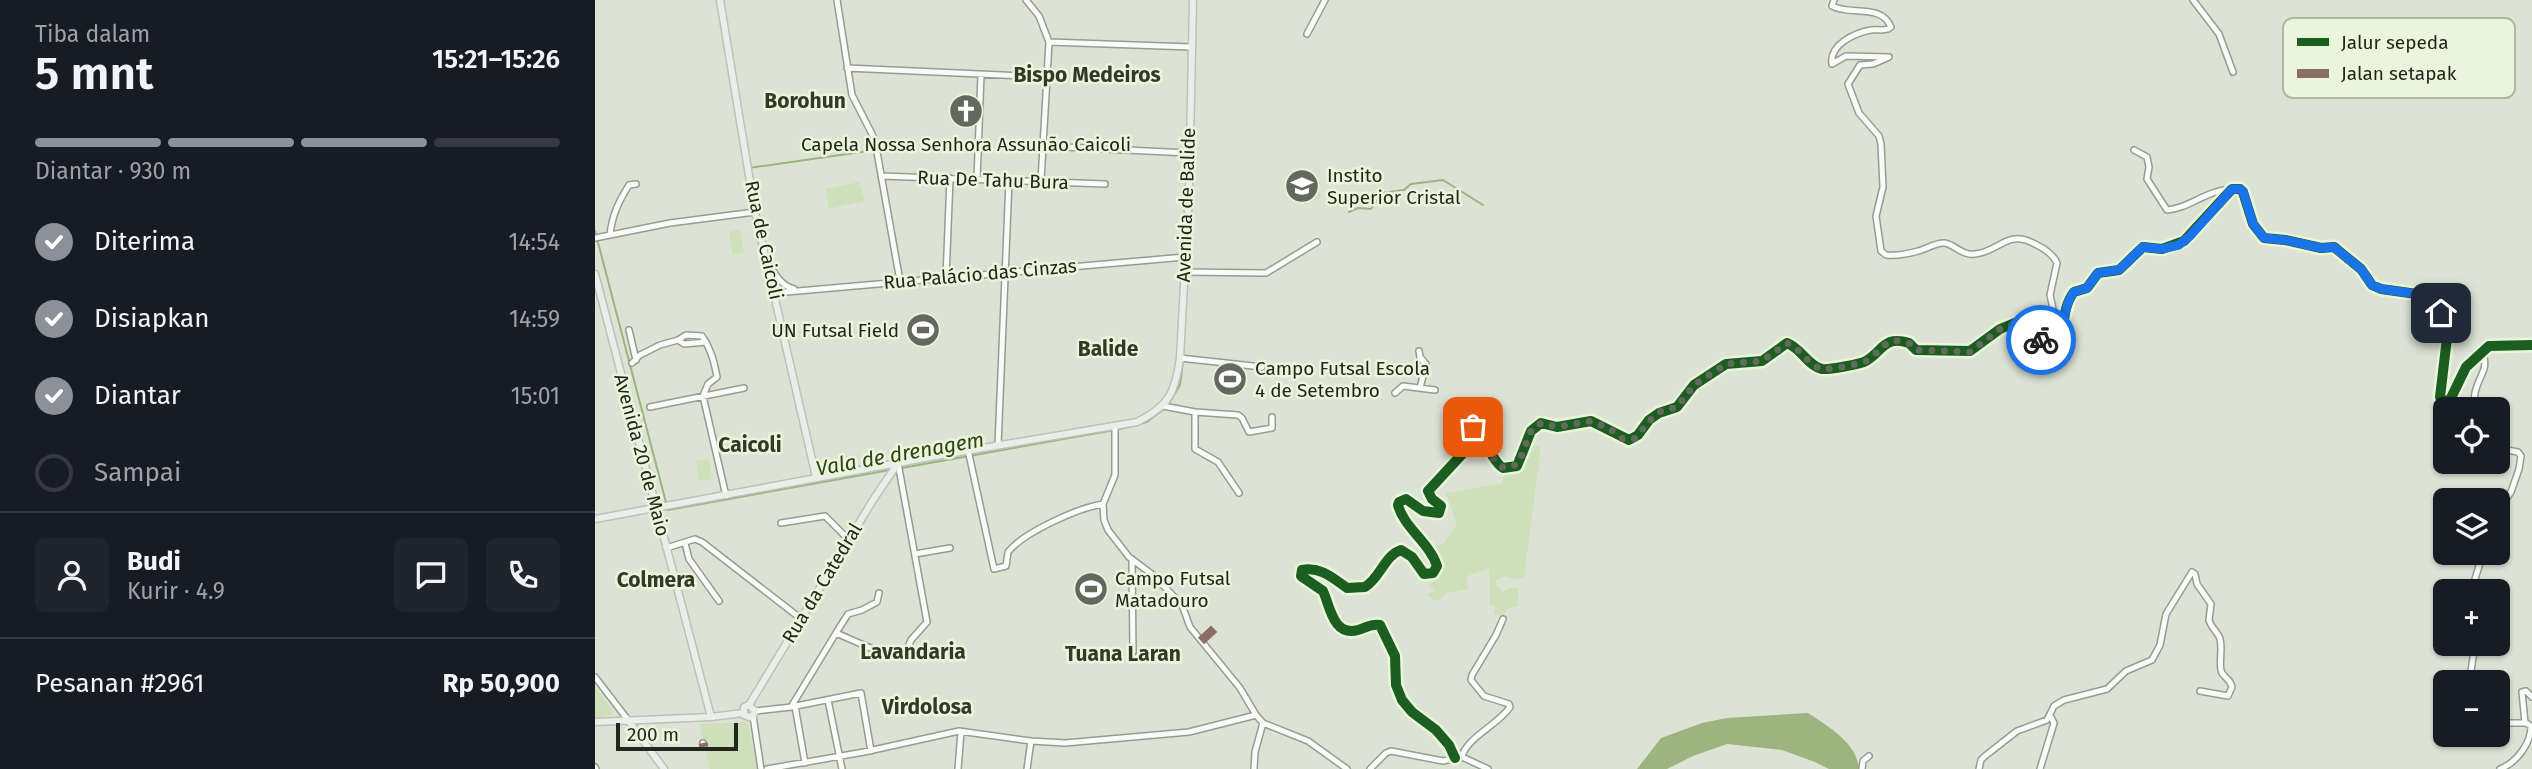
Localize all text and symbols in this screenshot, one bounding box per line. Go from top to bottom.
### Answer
legend [2283,18,2515,98]
text: Tiba dalam [35,20,150,48]
text: Jalur sepeda [2341,31,2449,54]
text: 15:21–15:26 [432,44,560,75]
text: 5 mnt [35,46,154,101]
district label: Bispo Medeiros [1013,62,1161,88]
text: Jalan setapak [2341,62,2457,85]
district label: Borohun [764,88,846,114]
church icon: Capela Nossa Senhora Assunão Caicoli [947,92,985,130]
street label: Avenida de Balide [1172,127,1200,283]
place label: Capela Nossa Senhora Assunão Caicoli [801,133,1131,156]
text: Diantar · 930 m [35,157,191,185]
place label: Instito Superior Cristal [1327,164,1461,209]
street label: Rua De Tahu Bura [917,166,1069,194]
school or university icon: Instito Superior Cristal [1283,167,1321,205]
street label: Rua de Caicoli [740,178,788,302]
icon: check [35,223,73,261]
text: Diterima [94,226,195,257]
text: 14:54 [508,228,560,256]
street label: Rua Palácio das Cinzas [882,254,1078,294]
pin [2411,283,2471,343]
icon: home [2422,294,2460,332]
icon: check [35,300,73,338]
text: Disiapkan [94,303,209,334]
text: 14:59 [509,305,560,333]
courier [2006,305,2076,375]
sports icon: UN Futsal Field [904,311,942,349]
place label: UN Futsal Field [771,319,899,342]
icon: bike [2022,321,2060,359]
district label: Balide [1078,336,1139,362]
place label: Campo Futsal Escola 4 de Setembro [1255,357,1430,402]
sports icon: Campo Futsal Escola 4 de Setembro [1211,360,1249,398]
street label: Avenida 20 de Maio [609,371,675,539]
icon: check [35,377,73,415]
text: Diantar [94,380,181,411]
text: 15:01 [511,382,560,410]
pin [1443,397,1503,457]
map controls [2433,397,2510,747]
button: locate [2433,397,2510,474]
icon: bag [1454,408,1492,446]
water label: Vala de drenagem [814,426,986,482]
district label: Caicoli [718,432,782,458]
text: Sampai [94,457,181,488]
button: layers [2433,488,2510,565]
street label: Rua da Catedral [777,518,867,647]
button: person [35,538,109,612]
button: chat [394,538,468,612]
button: phone [486,538,560,612]
text: Budi [127,546,181,577]
district label: Colmera [617,567,695,593]
place label: Campo Futsal Matadouro [1115,567,1231,612]
sports icon: Campo Futsal Matadouro [1072,570,1110,608]
text: Kurir · 4.9 [127,577,225,605]
button: + [2433,579,2510,656]
district label: Lavandaria [860,639,966,665]
district label: Tuana Laran [1065,641,1181,667]
text: Pesanan #2961 [35,668,204,699]
text: Rp 50,900 [442,668,560,699]
button: − [2433,670,2510,747]
district label: Virdolosa [881,694,972,720]
scale bar [616,720,739,752]
text: 200 m [627,723,679,746]

